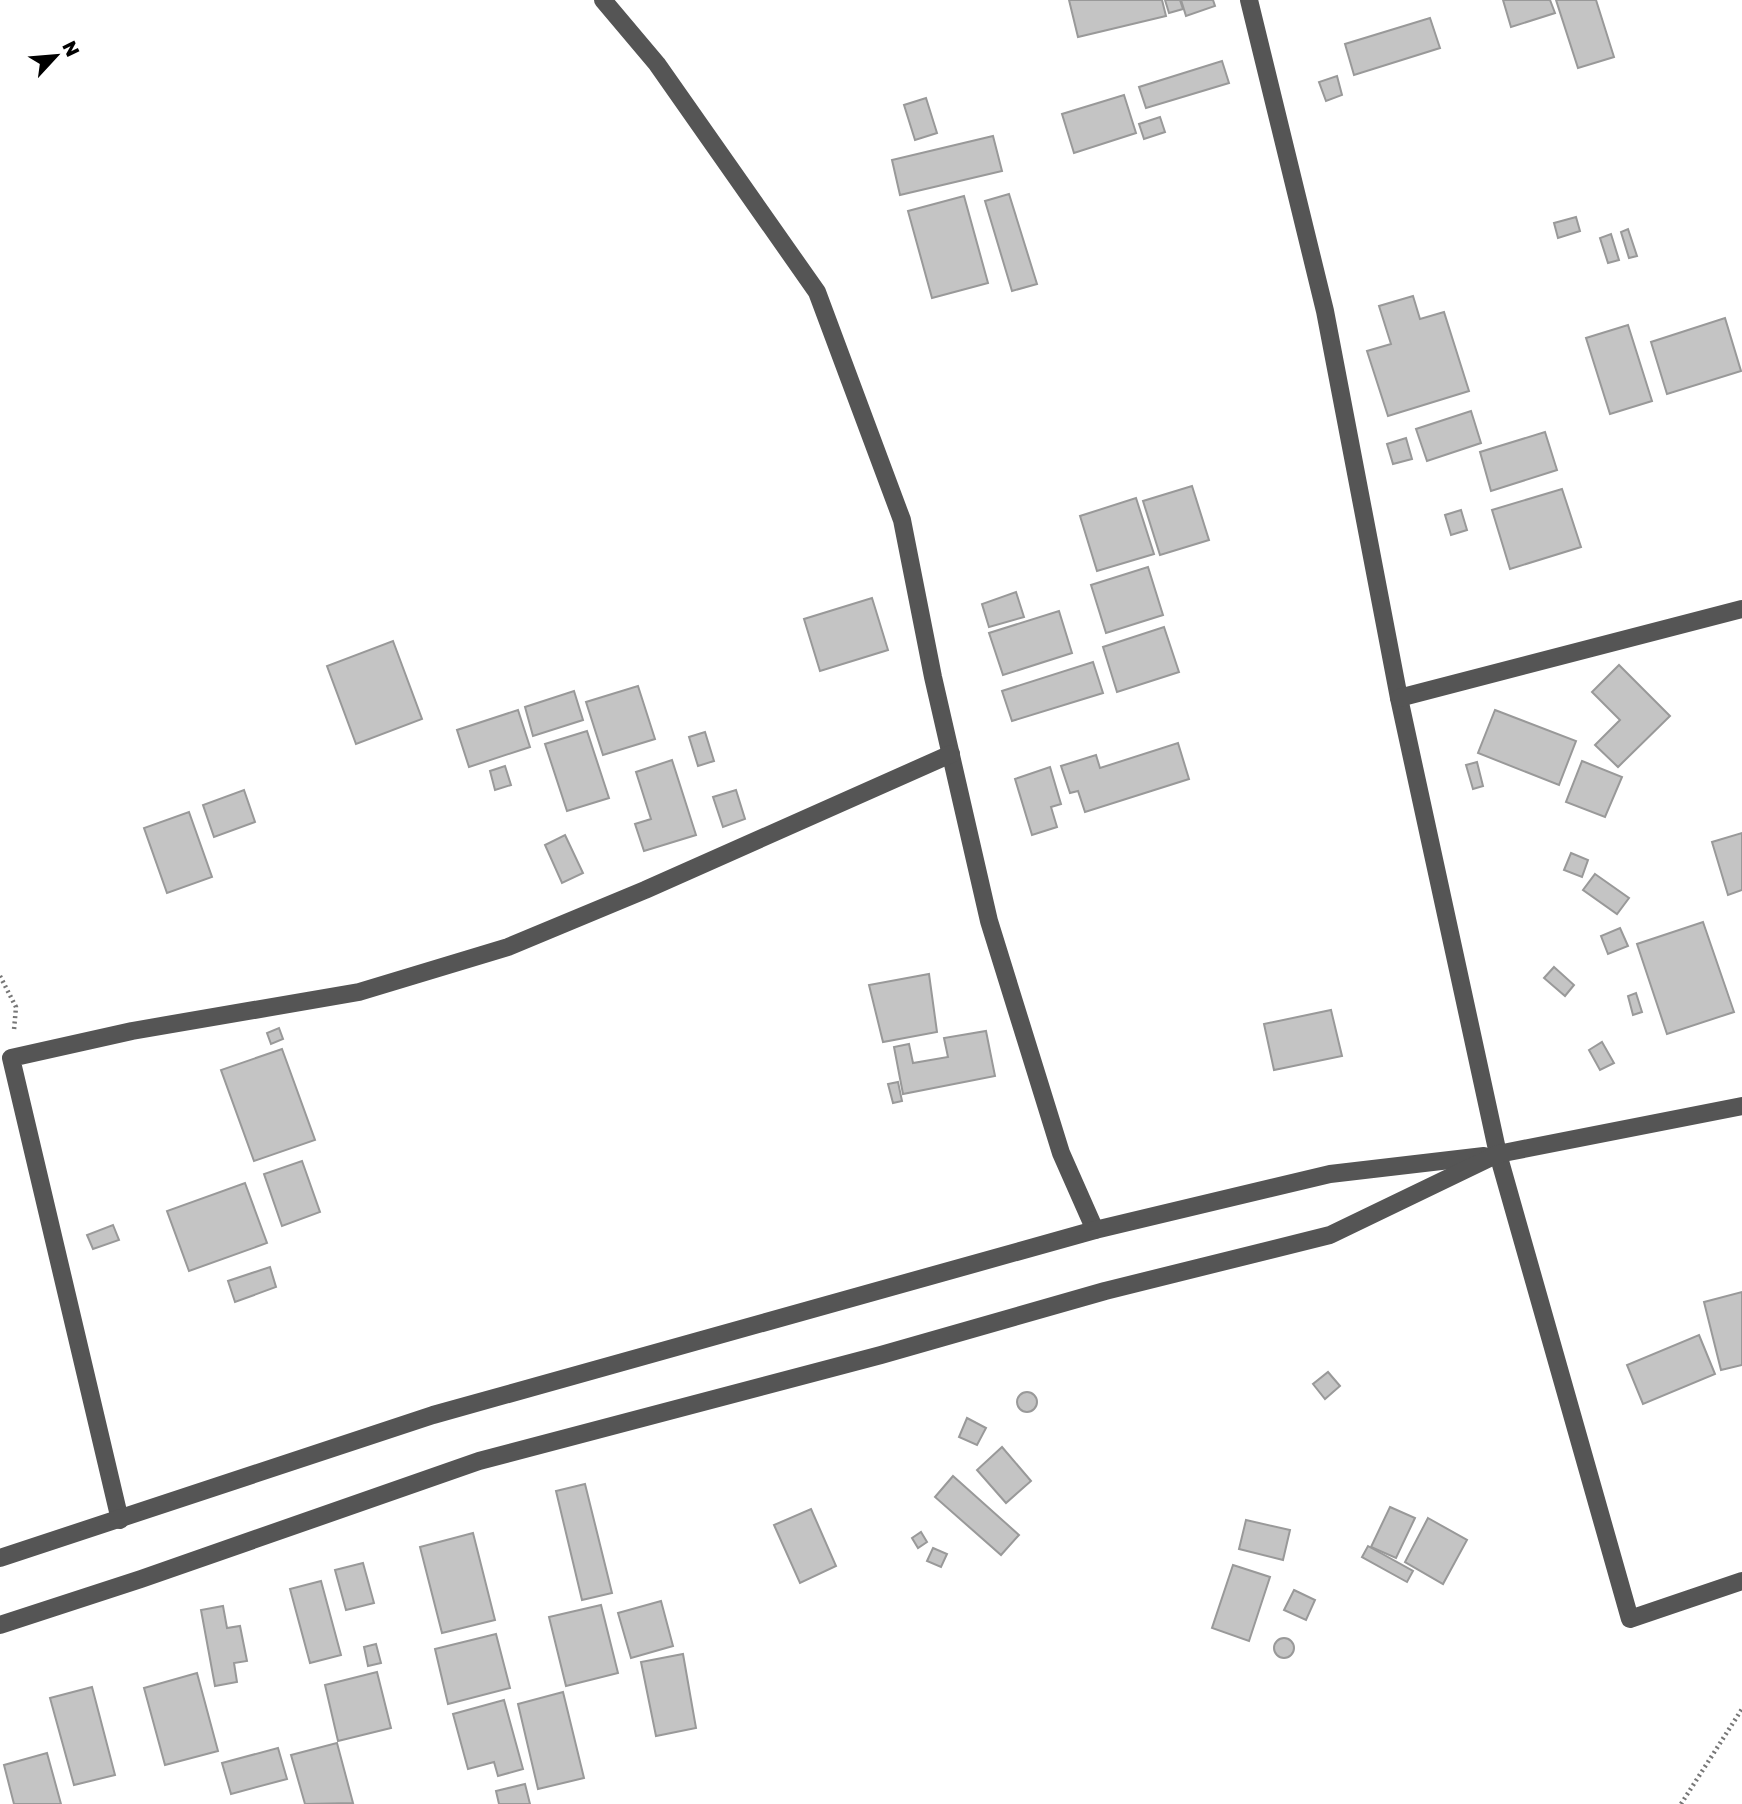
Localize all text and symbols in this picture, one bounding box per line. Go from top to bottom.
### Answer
north arrow [21,21,91,91]
text: N [58,37,85,60]

